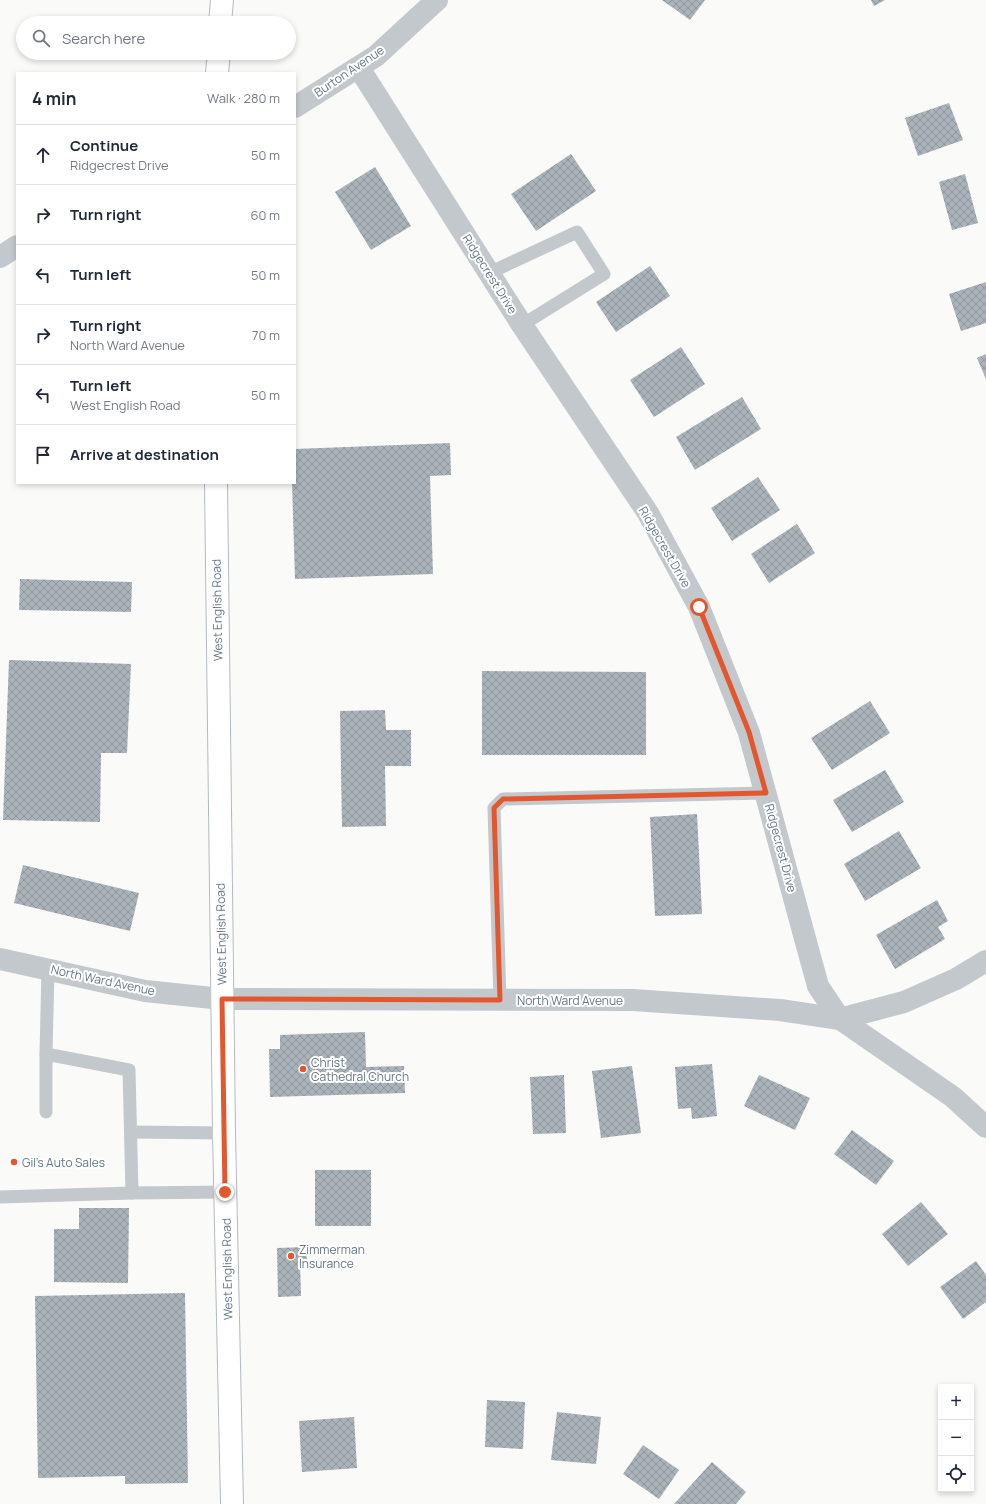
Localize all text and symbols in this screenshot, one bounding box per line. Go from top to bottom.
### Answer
search box [16,16,296,60]
icon: search [30,27,52,49]
text: Search here [62,28,145,49]
street label: Burton Avenue [311,41,387,101]
text: 4 min [32,87,76,110]
text: Walk · 280 m [207,89,280,107]
text: Continue [70,135,138,156]
icon: ahead [32,144,54,166]
text: 50 m [251,146,280,164]
text: Ridgecrest Drive [70,156,169,174]
icon: right [32,204,54,226]
text: Turn right [70,204,141,225]
text: 60 m [250,206,280,224]
street label: Ridgecrest Drive [459,231,521,317]
icon: left [32,264,54,286]
text: Turn left [70,264,132,285]
text: 50 m [251,266,280,284]
text: Turn right [70,315,141,336]
icon: right [32,324,54,346]
text: 70 m [252,326,280,344]
text: North Ward Avenue [70,336,185,354]
text: Turn left [70,375,132,396]
icon: left [32,384,54,406]
text: 50 m [251,386,280,404]
text: West English Road [70,396,180,414]
icon: arrive [32,444,54,466]
text: Arrive at destination [70,444,219,465]
street label: Ridgecrest Drive [635,503,695,591]
street label: West English Road [208,559,226,661]
route start [690,598,708,616]
street label: Ridgecrest Drive [761,802,801,894]
street label: West English Road [212,883,230,985]
street label: North Ward Avenue [49,961,157,999]
street label: North Ward Avenue [517,992,623,1009]
place label: Christ Cathedral Church [311,1054,409,1085]
marker: Christ Cathedral Church [298,1064,308,1074]
place label: Gil's Auto Sales [22,1154,105,1171]
marker: Gil's Auto Sales [9,1157,19,1167]
route end [216,1183,234,1201]
street label: West English Road [218,1218,236,1320]
place label: Zimmerman Insurance [299,1241,365,1272]
marker: Zimmerman Insurance [286,1251,296,1261]
map controls [938,1384,974,1492]
button: + [938,1384,974,1420]
button: − [938,1420,974,1456]
button: locate [938,1456,974,1492]

